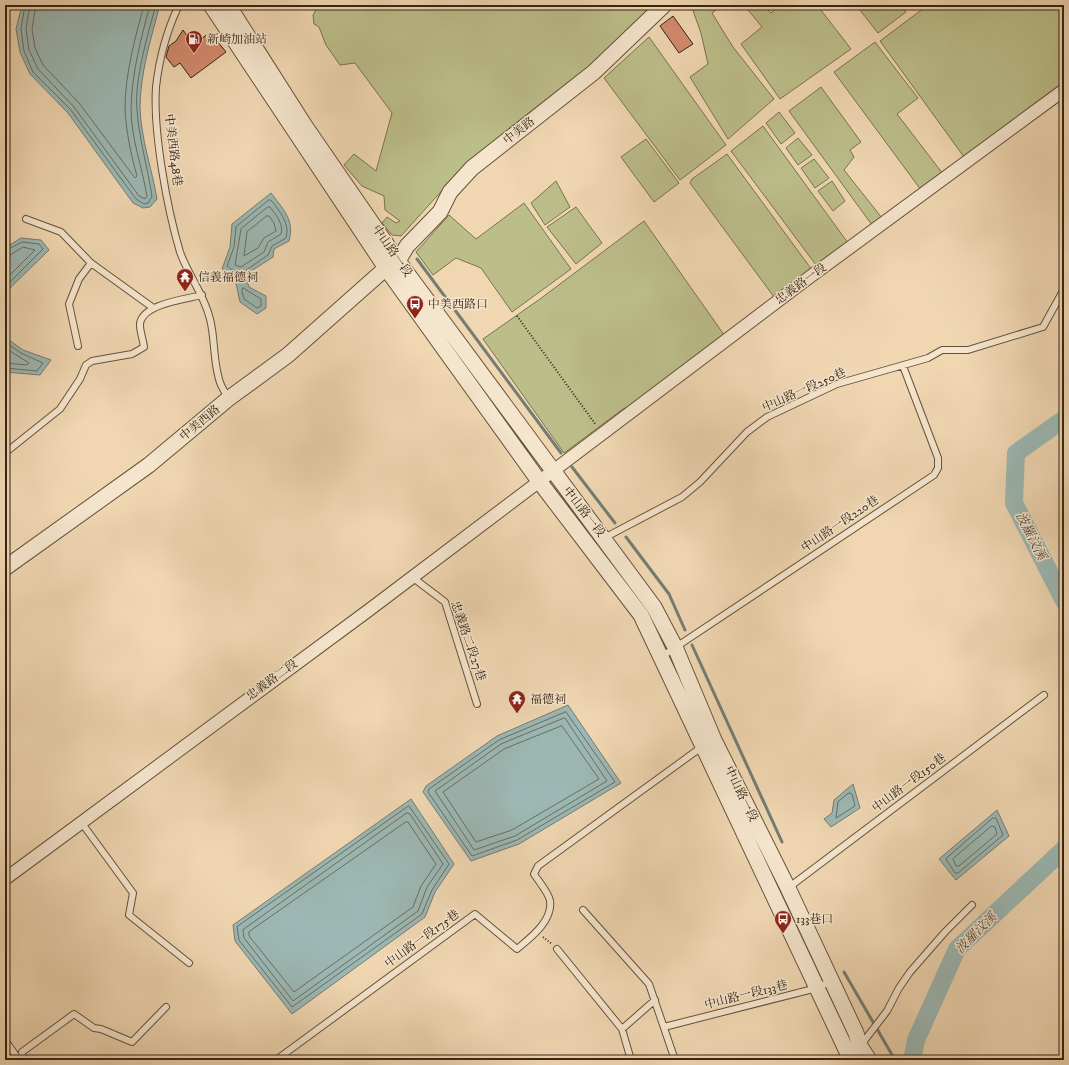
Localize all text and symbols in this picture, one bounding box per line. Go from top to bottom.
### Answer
fuel station icon: 新崎加油站 [184,29,204,54]
place label: 新崎加油站 [207,32,267,47]
street label: 中美西路48巷 [161,113,185,187]
street label: 中美路 [500,114,538,148]
street label: 中山路一段 [369,222,415,280]
street label: 忠義路一段 [772,260,830,308]
temple icon: 信義福德祠 [175,267,195,292]
place label: 信義福德祠 [198,270,258,285]
bus stop icon: 中美西路口 [405,294,425,319]
place label: 中美西路口 [428,297,488,312]
street label: 中山路一段250巷 [760,365,848,415]
street label: 中美西路 [177,402,223,444]
street label: 中山路一段 [560,484,608,540]
street label: 中山路一段220巷 [798,493,882,555]
water label: 波羅汶溪 [1012,509,1051,565]
street label: 忠義路二段27巷 [447,599,489,683]
street label: 忠義路二段 [243,656,301,704]
temple icon: 福德祠 [507,689,527,714]
place label: 福德祠 [530,692,566,707]
street label: 中山路一段150巷 [869,750,949,816]
street label: 中山路一段 [721,764,761,824]
street label: 中山路一段175巷 [382,907,462,971]
water label: 波羅汶溪 [952,908,1001,957]
bus stop icon: 133巷口 [773,909,793,934]
place label: 133巷口 [796,912,833,927]
street label: 中山路一段133巷 [703,977,789,1013]

